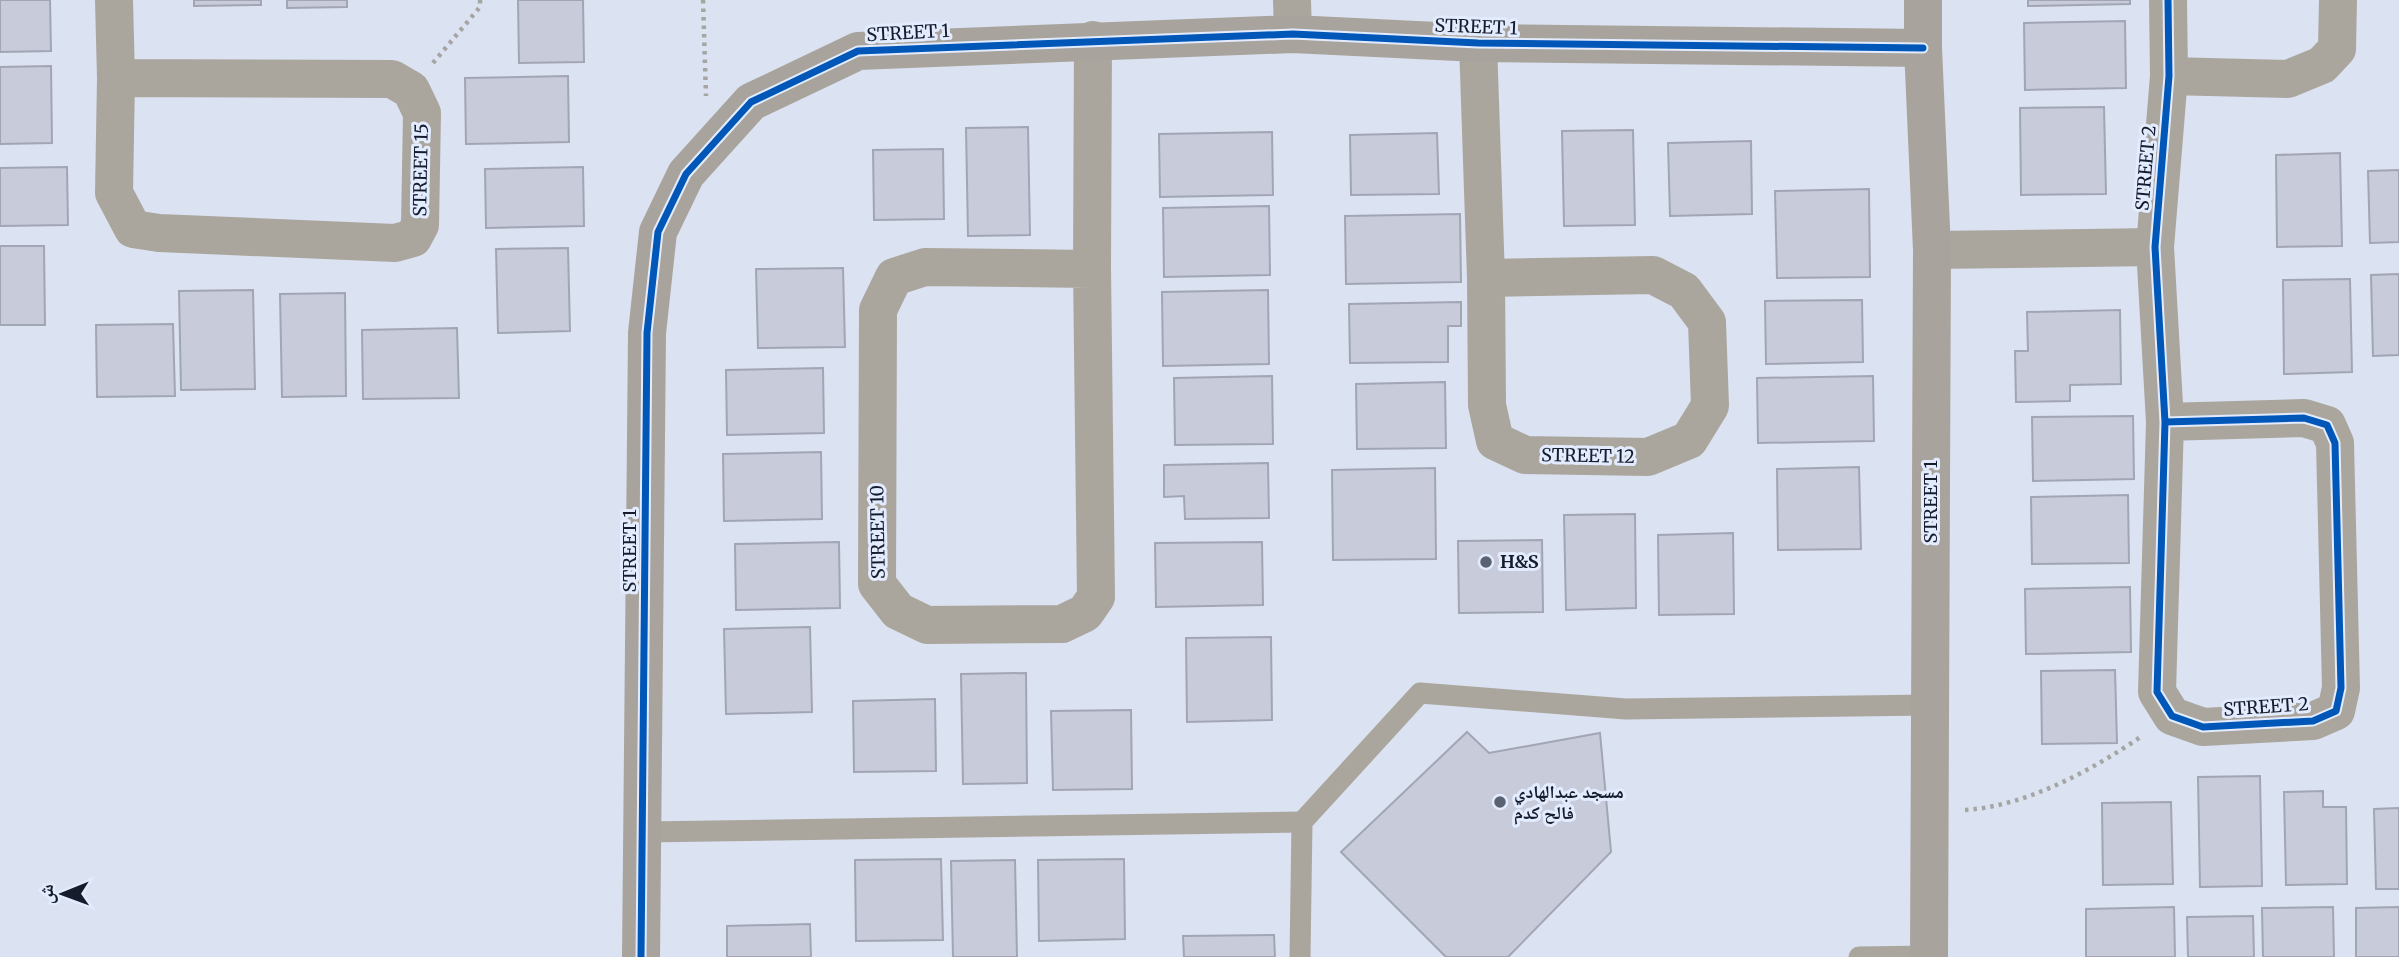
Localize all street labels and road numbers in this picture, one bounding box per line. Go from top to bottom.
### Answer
street label: STREET 1 [1434,14,1518,39]
street label: STREET 1 [866,19,950,46]
street label: STREET 15 [408,123,433,217]
street label: STREET 2 [2130,124,2161,212]
street label: STREET 12 [1541,443,1635,468]
street label: STREET 1 [1919,460,1942,544]
street label: STREET 10 [865,485,890,579]
street label: STREET 1 [618,509,641,593]
street label: STREET 2 [2222,692,2310,721]

